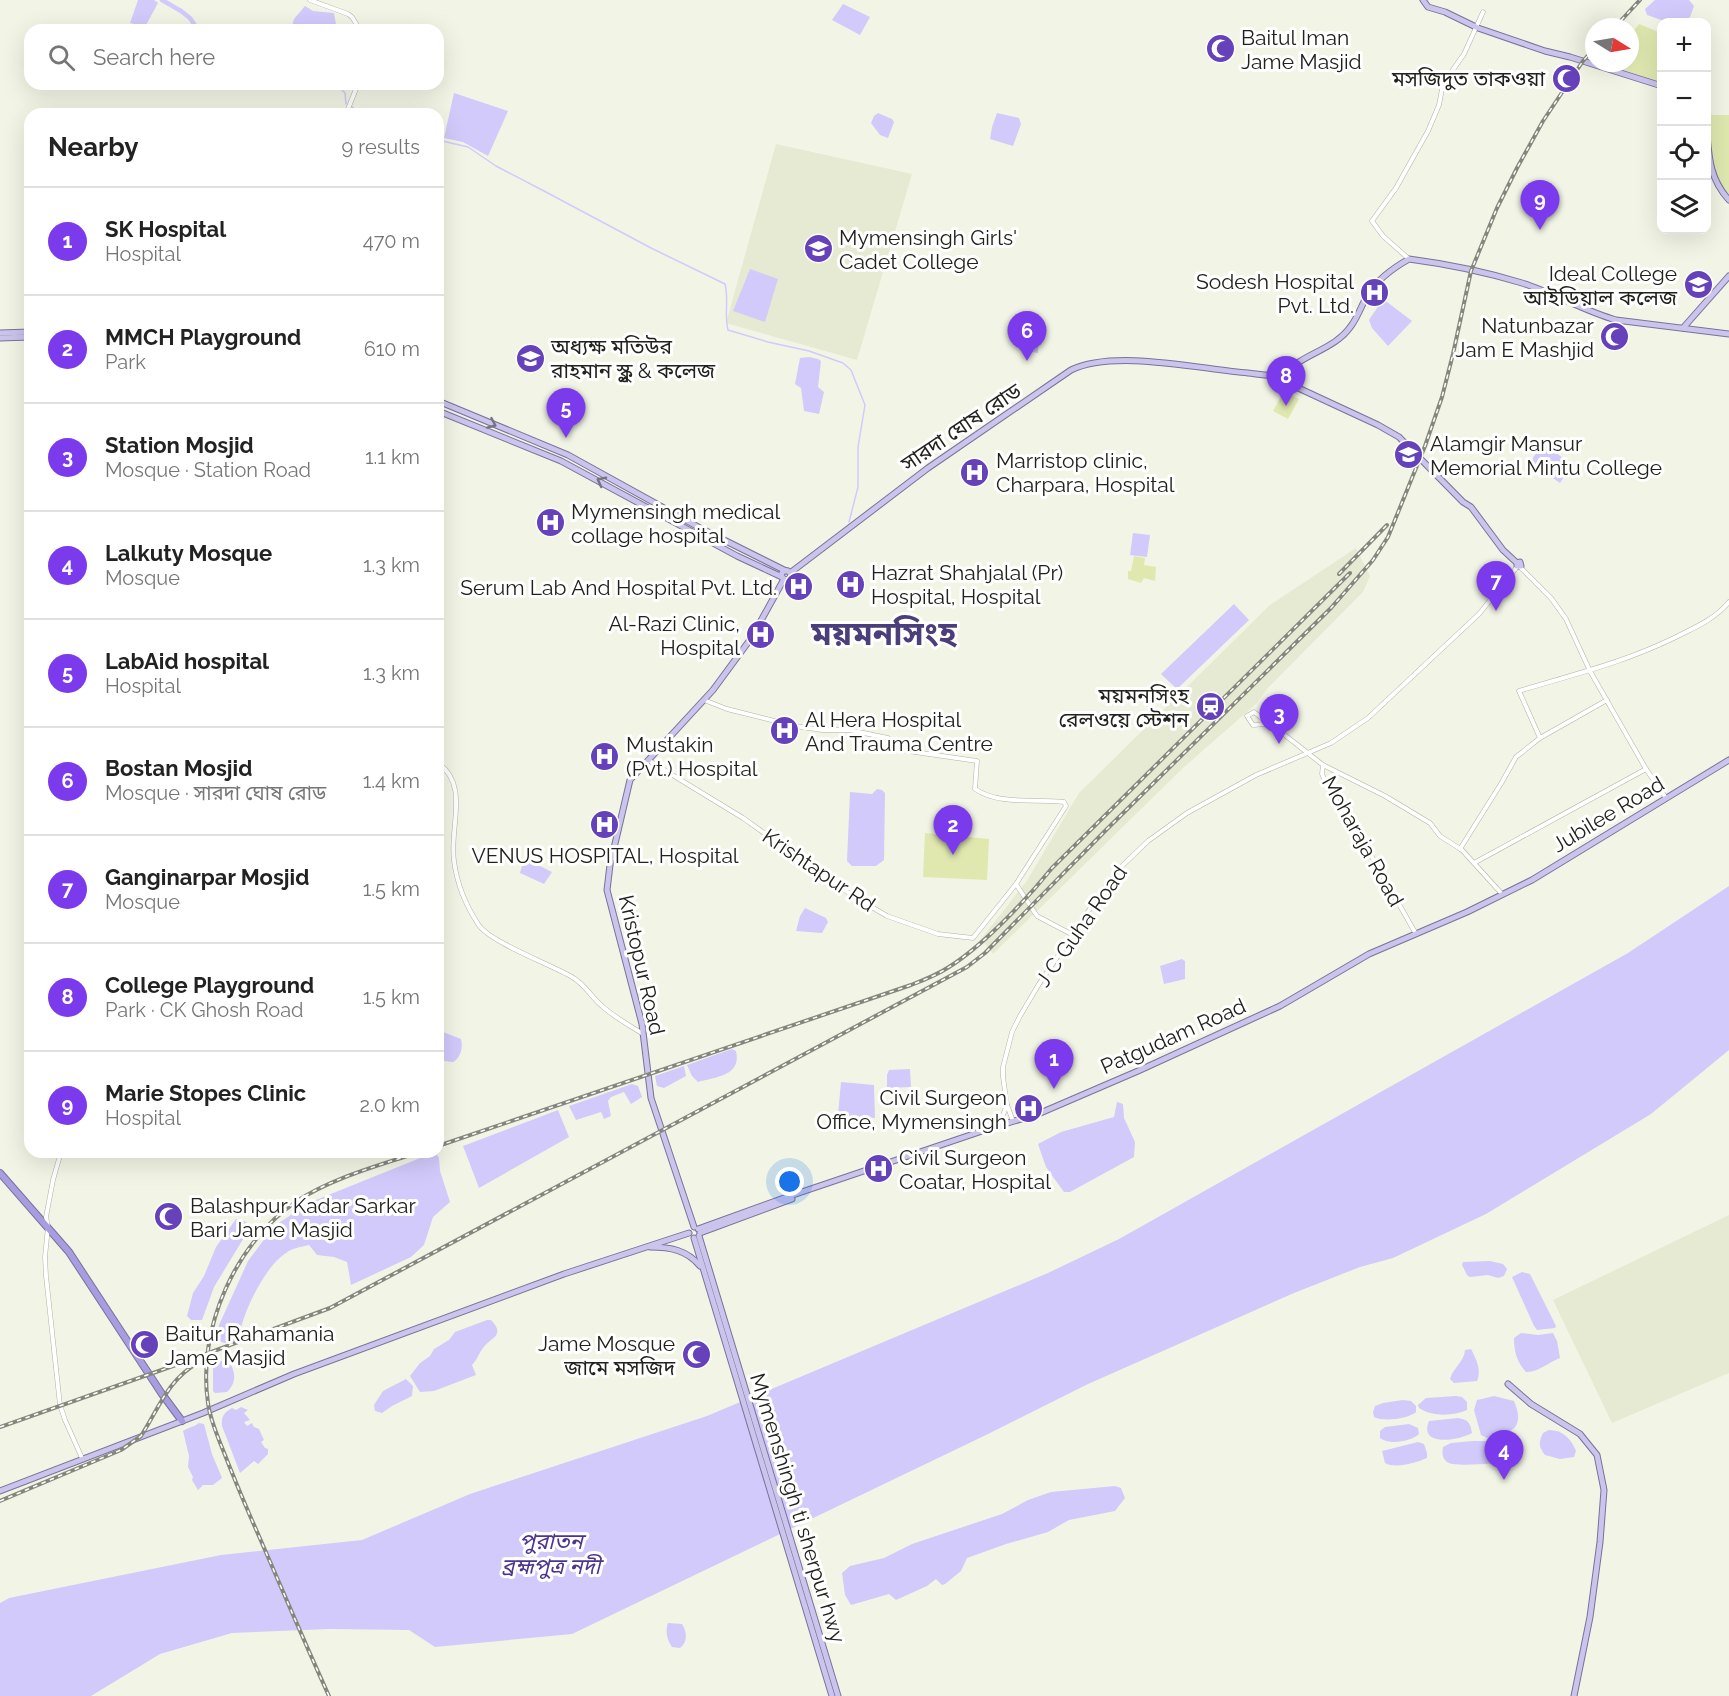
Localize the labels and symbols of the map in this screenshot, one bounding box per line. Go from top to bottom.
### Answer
north arrow [1585,18,1639,72]
place label: Baitul Iman Jame Masjid [1241,25,1362,74]
mosque icon: Baitul Iman Jame Masjid [1204,33,1236,65]
mosque icon: মসজিদুত তাকওয়া [1550,62,1582,94]
place label: মসজিদুত তাকওয়া [1391,66,1545,91]
pin: 9 [1520,180,1560,230]
place label: Mymensingh Girls' Cadet College [839,225,1017,274]
school or university icon: Mymensingh Girls' Cadet College [802,233,834,265]
place label: Ideal College আইডিয়াল কলেজ [1522,261,1678,310]
place label: Sodesh Hospital Pvt. Ltd. [1196,269,1354,318]
school or university icon: Ideal College আইডিয়াল কলেজ [1682,269,1714,301]
hospital icon: Sodesh Hospital Pvt. Ltd. [1359,277,1391,309]
pin: 6 [1008,312,1046,361]
place label: Natunbazar Jam E Mashjid [1455,313,1595,362]
mosque icon: Natunbazar Jam E Mashjid [1599,321,1631,353]
place label: অধ্যক্ষ মতিউর রাহমান স্কুল & কলেজ [550,334,716,383]
school or university icon: অধ্যক্ষ মতিউর রাহমান স্কুল & কলেজ [514,342,546,374]
pin: 8 [1266,356,1306,406]
street label: সারদা ঘোষ রোড [896,377,1027,477]
pin: 5 [546,388,586,438]
one-way arrow [485,417,496,429]
place label: Alamgir Mansur Memorial Mintu College [1430,431,1662,480]
school or university icon: Alamgir Mansur Memorial Mintu College [1393,439,1425,471]
place label: Marristop clinic, Charpara, Hospital [996,448,1175,497]
hospital icon: Marristop clinic, Charpara, Hospital [959,456,991,488]
one-way arrow [596,477,607,488]
place label: Mymensingh medical collage hospital [571,499,780,548]
hospital icon: Mymensingh medical collage hospital [534,507,566,539]
place label: Hazrat Shahjalal (Pr) Hospital, Hospital [871,560,1063,609]
pin: 7 [1476,562,1516,611]
hospital icon: Hazrat Shahjalal (Pr) Hospital, Hospital [834,568,866,600]
hospital icon: Serum Lab And Hospital Pvt. Ltd. [782,571,814,603]
place label: Serum Lab And Hospital Pvt. Ltd. [460,575,777,600]
place label: Al-Razi Clinic, Hospital [609,611,740,660]
district label: ময়মনসিংহ [810,614,958,653]
hospital icon: Al-Razi Clinic, Hospital [745,619,777,651]
place label: ময়মনসিংহ রেলওয়ে স্টেশন [1058,683,1190,732]
station icon: ময়মনসিংহ রেলওয়ে স্টেশন [1194,691,1226,723]
pin: 3 [1260,694,1298,744]
place label: Al Hera Hospital And Trauma Centre [805,707,993,756]
hospital icon: Al Hera Hospital And Trauma Centre [768,715,800,747]
place label: Mustakin (Pvt.) Hospital [626,732,758,781]
hospital icon: Mustakin (Pvt.) Hospital [589,740,621,772]
street label: Moharaja Road [1317,771,1409,911]
street label: Jubilee Road [1548,771,1668,857]
pin: 2 [934,806,972,855]
hospital icon: VENUS HOSPITAL, Hospital [589,808,621,840]
street label: Krishtapur Rd [758,823,880,917]
place label: VENUS HOSPITAL, Hospital [471,843,739,868]
street label: J C Guha Road [1030,861,1132,991]
street label: Kristopur Road [614,893,670,1037]
street label: Patgudam Road [1097,993,1249,1079]
pin: 1 [1034,1040,1074,1089]
place label: Civil Surgeon Office, Mymensingh [816,1085,1007,1134]
hospital icon: Civil Surgeon Office, Mymensingh [1012,1093,1044,1125]
place label: Civil Surgeon Coatar, Hospital [899,1145,1051,1194]
hospital icon: Civil Surgeon Coatar, Hospital [862,1153,894,1185]
your location [775,1167,804,1196]
place label: Balashpur Kadar Sarkar Bari Jame Masjid [190,1193,416,1242]
mosque icon: Balashpur Kadar Sarkar Bari Jame Masjid [153,1201,185,1233]
place label: Baitur Rahamania Jame Masjid [165,1321,334,1370]
mosque icon: Baitur Rahamania Jame Masjid [128,1329,160,1361]
place label: Jame Mosque জামে মসজিদ [538,1331,675,1380]
mosque icon: Jame Mosque জামে মসজিদ [680,1339,712,1371]
street label: Mymenshingh ti sherpur hwy [745,1370,851,1646]
pin: 4 [1484,1430,1524,1480]
water label: পুরাতন ব্রহ্মপুত্র নদী [502,1528,605,1580]

